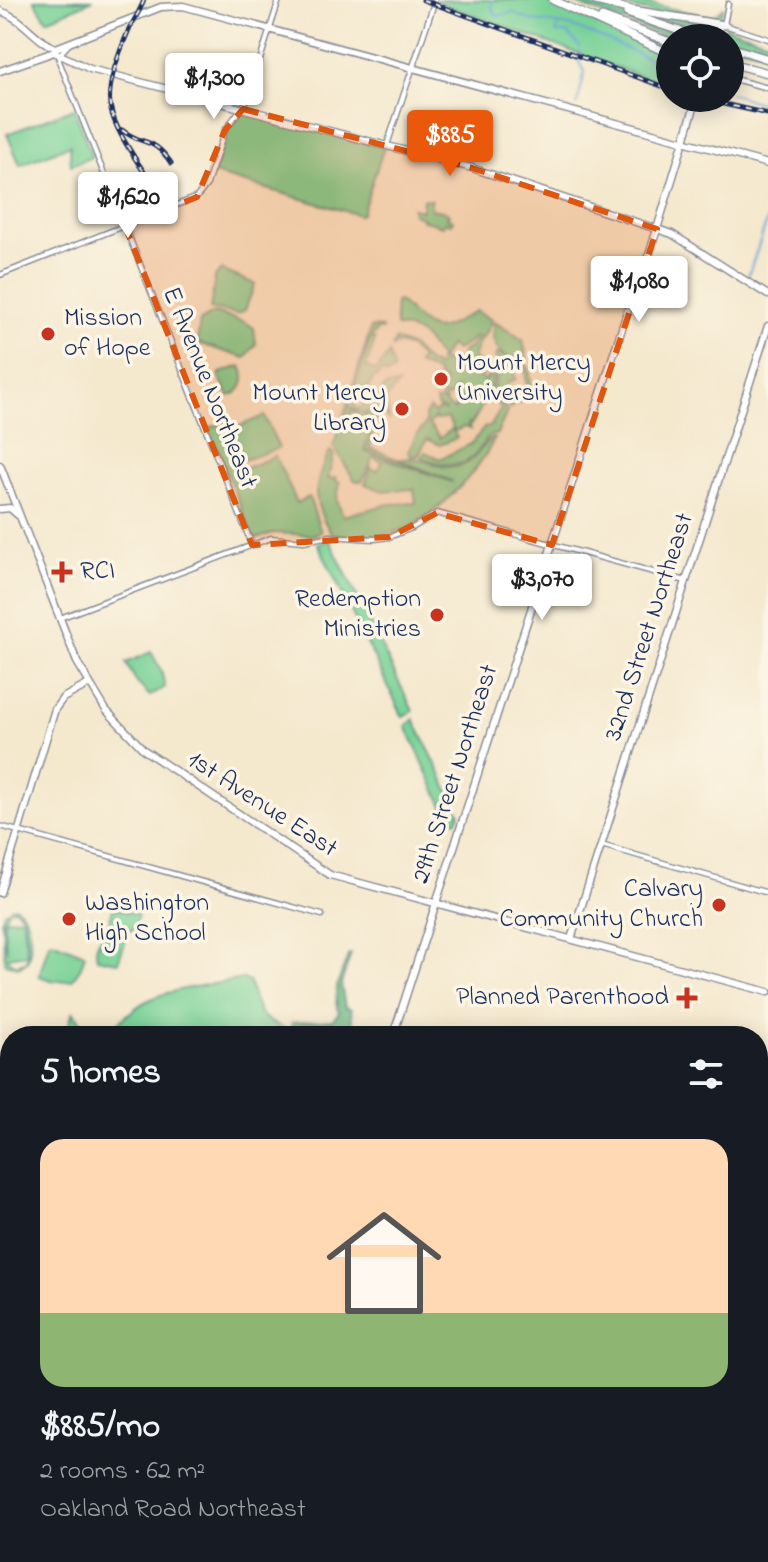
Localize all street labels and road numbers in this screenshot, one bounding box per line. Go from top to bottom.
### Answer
street label: E Avenue Northeast [151,281,267,495]
street label: 32nd Street Northeast [595,508,705,746]
street label: 29th Street Northeast [403,659,509,888]
street label: 1st Avenue East [179,742,345,868]

